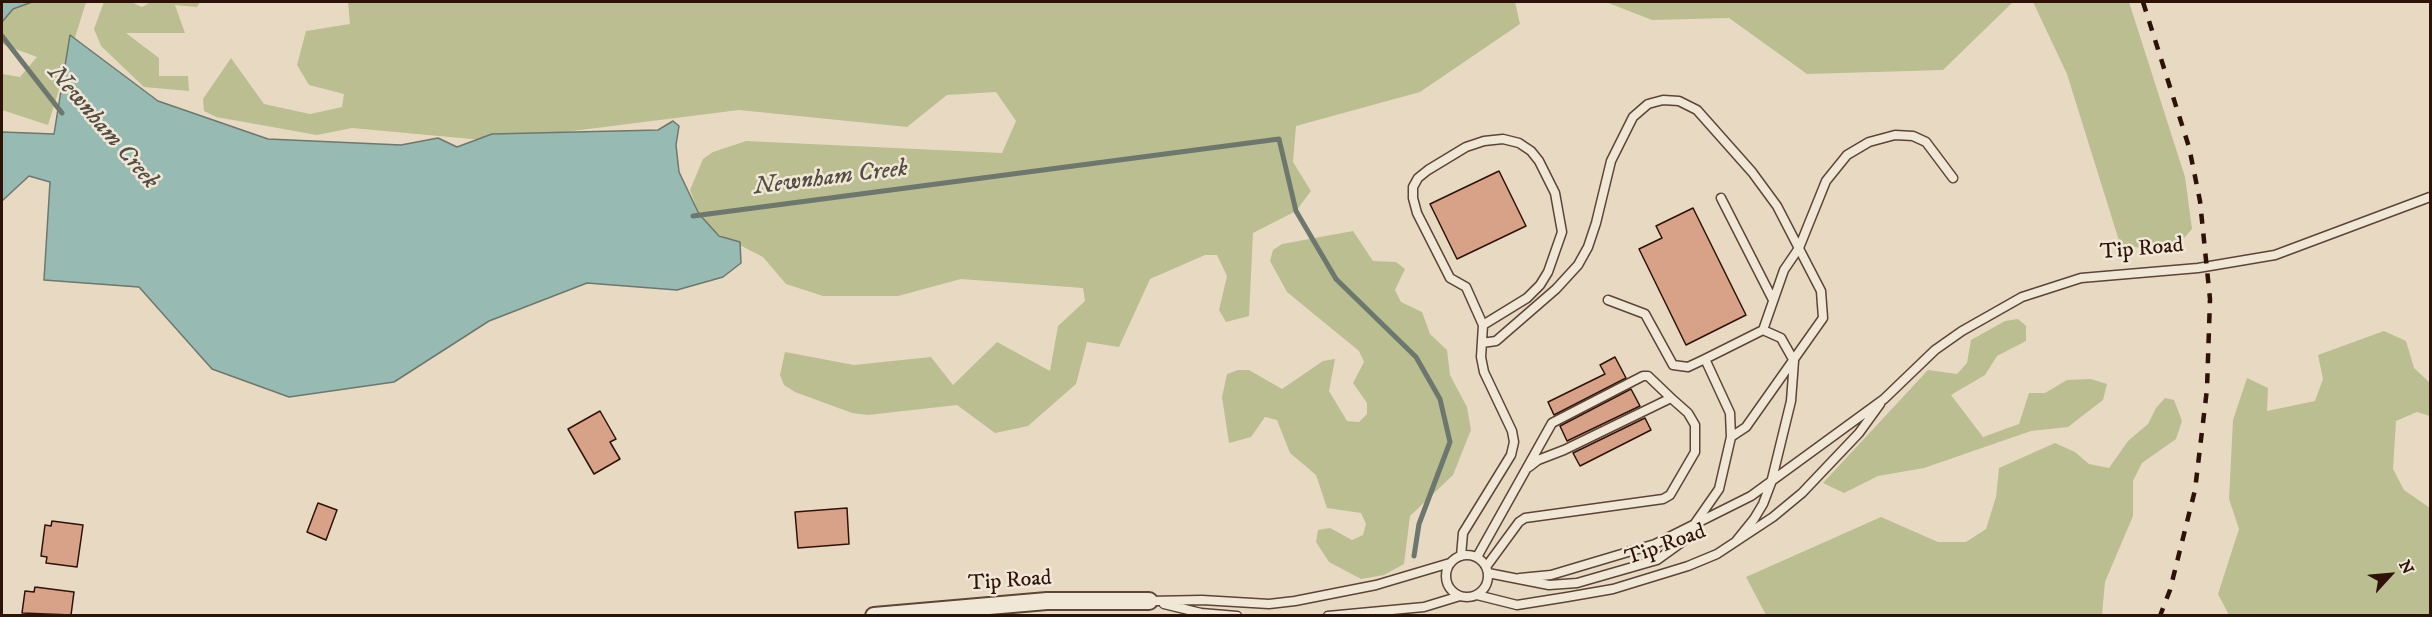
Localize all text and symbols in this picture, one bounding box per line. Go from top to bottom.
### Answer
water label: Newnham Creek [40,60,164,196]
water label: Newnham Creek [752,155,910,203]
street label: Tip Road [2099,233,2185,267]
street label: Tip Road [1622,519,1710,573]
north arrow [2360,545,2420,605]
text: N [2394,557,2418,577]
street label: Tip Road [967,566,1053,598]

